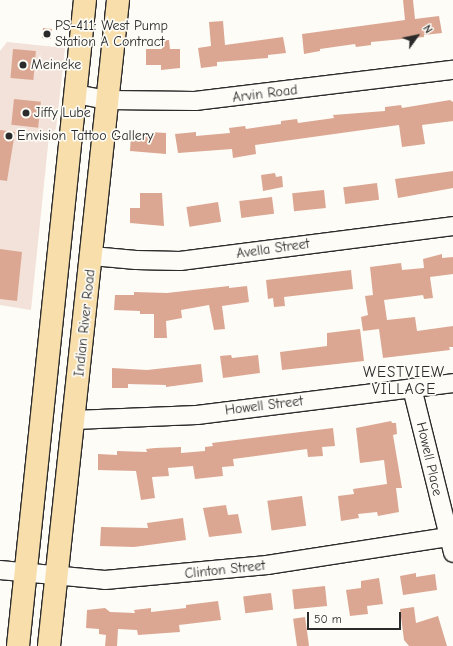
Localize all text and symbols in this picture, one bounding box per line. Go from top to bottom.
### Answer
north arrow [397,16,437,56]
place label: PS-411: West Pump Station A Contract [55,18,168,50]
text: N [420,23,435,36]
marker: PS-411: West Pump Station A Contract [42,29,52,39]
place label: Meineke [31,57,81,73]
marker: Meineke [18,60,28,70]
street label: Arvin Road [232,82,298,106]
place label: Jiffy Lube [34,105,91,121]
marker: Jiffy Lube [21,108,31,118]
place label: Envision Tattoo Gallery [17,128,154,144]
marker: Envision Tattoo Gallery [4,131,14,141]
street label: Avella Street [235,236,311,262]
street label: Indian River Road [71,268,99,378]
district label: WESTVIEW VILLAGE [363,363,445,398]
street label: Howell Street [224,393,304,419]
street label: Howell Place [412,420,446,498]
street label: Clinton Street [184,557,266,583]
scale bar [309,604,403,630]
text: 50 m [314,612,342,626]

